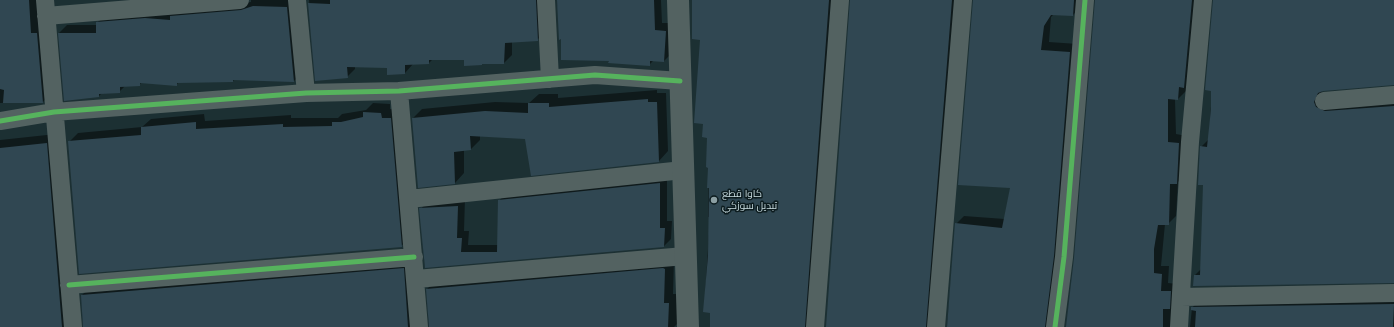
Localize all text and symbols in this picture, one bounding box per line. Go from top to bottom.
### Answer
place label: كاوا قطع تبديل سوزكي [722,188,777,212]
marker: كاوا قطع تبديل سوزكي [709,195,719,205]

